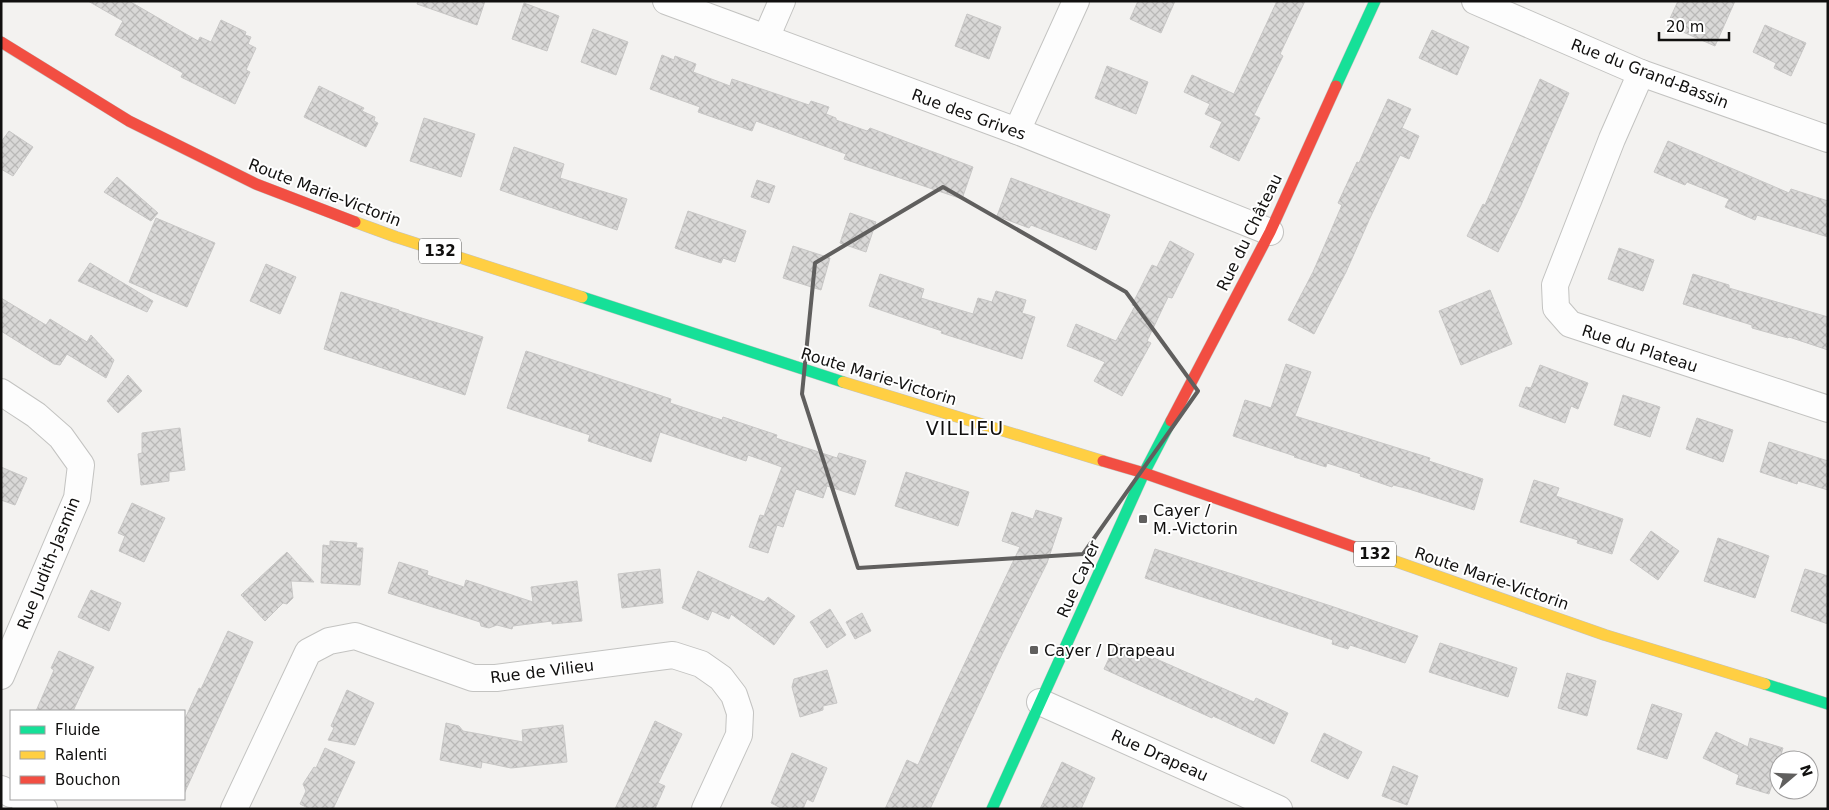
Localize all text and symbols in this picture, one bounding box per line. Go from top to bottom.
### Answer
scale bar [1659,10,1729,42]
text: 20 m [1666,18,1704,36]
street label: Rue du Grand-Bassin [1568,35,1731,112]
street label: Rue des Grives [909,85,1028,144]
street label: Route Marie-Victorin [246,155,404,230]
street label: Rue du Château [1213,171,1286,294]
road number: 132 [419,238,461,264]
street label: Rue du Plateau [1579,321,1700,376]
street label: Route Marie-Victorin [799,344,959,409]
district label: VILLIEU [926,417,1004,439]
street label: Rue Judith-Jasmin [13,494,84,632]
place label: Cayer / M.-Victorin [1153,501,1238,538]
marker: Cayer / M.-Victorin [1137,513,1149,525]
street label: Rue Cayer [1053,537,1104,621]
road number: 132 [1354,542,1396,566]
street label: Route Marie-Victorin [1412,543,1571,614]
place label: Cayer / Drapeau [1044,641,1175,660]
marker: Cayer / Drapeau [1028,644,1040,656]
street label: Rue de Vilieu [489,656,595,687]
legend [10,710,185,800]
text: Fluide [55,721,100,739]
street label: Rue Drapeau [1108,726,1211,785]
text: Ralenti [55,746,107,764]
north arrow [1769,750,1819,800]
text: N [1797,763,1816,779]
text: Bouchon [55,771,120,789]

